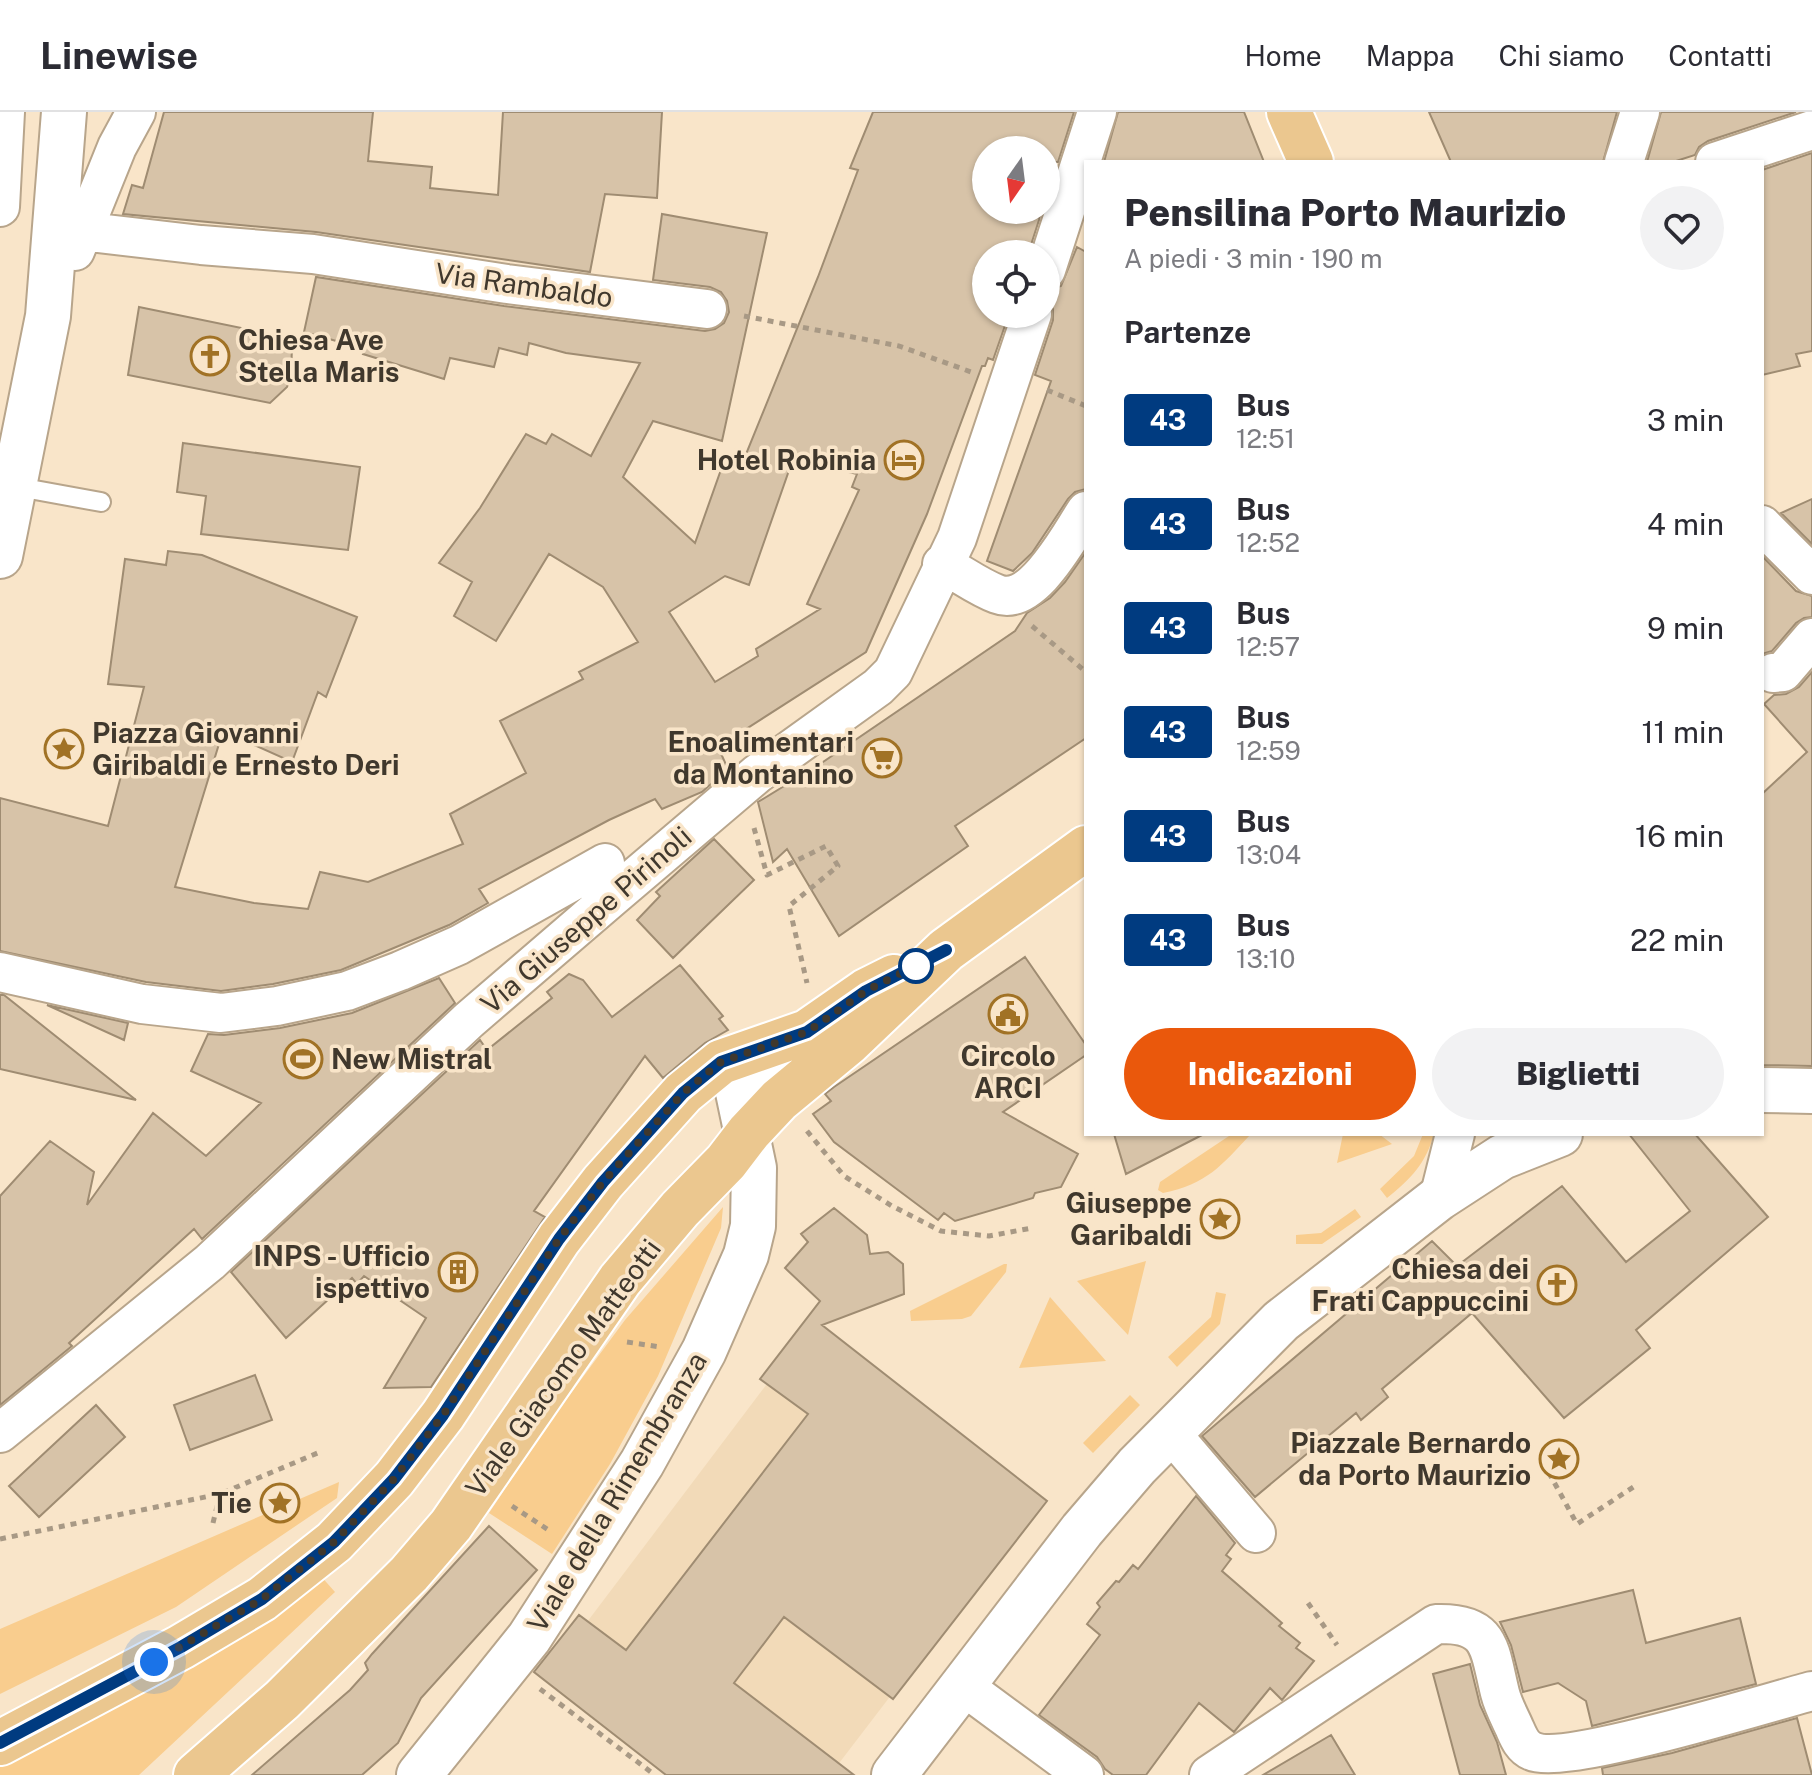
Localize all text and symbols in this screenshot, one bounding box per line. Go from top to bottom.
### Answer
text: Linewise [40,33,198,78]
text: Home [1245,39,1322,72]
text: Mappa [1366,39,1455,72]
text: Chi siamo [1499,39,1624,72]
text: Contatti [1668,39,1772,72]
north arrow [972,136,1060,224]
map controls [972,136,1060,328]
button: heart [1640,186,1724,270]
text: Pensilina Porto Maurizio [1124,190,1566,235]
button: locate [972,240,1060,328]
text: A piedi · 3 min · 190 m [1124,243,1383,274]
street label: Via Rambaldo [433,256,615,313]
text: Partenze [1124,314,1251,350]
place label: Chiesa Ave Stella Maris [238,323,400,388]
church icon: Chiesa Ave Stella Maris [189,335,231,377]
text: Bus [1236,387,1290,423]
text: 3 min [1647,402,1724,438]
text: 43 [1150,403,1187,436]
text: 12:51 [1236,423,1295,454]
hotel icon: Hotel Robinia [883,439,925,481]
place label: Hotel Robinia [697,443,876,476]
text: Bus [1236,491,1290,527]
text: 4 min [1647,506,1724,542]
text: 43 [1150,507,1187,540]
text: 12:52 [1236,527,1300,558]
text: Bus [1236,595,1290,631]
text: 9 min [1647,610,1724,646]
text: 43 [1150,611,1187,644]
text: 12:57 [1236,631,1300,662]
text: Bus [1236,699,1290,735]
text: 11 min [1641,714,1724,750]
text: 43 [1150,715,1187,748]
place label: Piazza Giovanni Giribaldi e Ernesto Deri [92,716,400,781]
place label: Enoalimentari da Montanino [667,725,854,790]
place icon: Piazza Giovanni Giribaldi e Ernesto Deri [43,728,85,770]
text: 12:59 [1236,735,1301,766]
supermarket icon: Enoalimentari da Montanino [861,737,903,779]
text: Bus [1236,803,1290,839]
text: 16 min [1635,818,1724,854]
street label: Via Giuseppe Pirinoli [474,819,698,1020]
text: 43 [1150,819,1187,852]
text: 13:04 [1236,839,1301,870]
text: Bus [1236,907,1290,943]
text: 22 min [1630,922,1724,958]
text: 43 [1150,923,1187,956]
text: 13:10 [1236,943,1295,974]
unlabelled marker [899,949,933,983]
public building icon: Circolo ARCI [987,993,1029,1035]
button: Indicazioni [1124,1028,1416,1120]
button: Biglietti [1432,1028,1724,1120]
sports icon: New Mistral [282,1038,324,1080]
place label: Circolo ARCI [960,1039,1056,1104]
place label: New Mistral [331,1042,492,1075]
place label: Giuseppe Garibaldi [1066,1186,1192,1251]
place icon: Giuseppe Garibaldi [1199,1198,1241,1240]
street label: Viale Giacomo Matteotti [458,1233,667,1503]
place label: INPS - Ufficio ispettivo [253,1239,430,1304]
building icon: INPS - Ufficio ispettivo [437,1251,479,1293]
place label: Chiesa dei Frati Cappuccini [1312,1252,1529,1317]
church icon: Chiesa dei Frati Cappuccini [1536,1264,1578,1306]
street label: Viale della Rimembranza [520,1346,713,1638]
place label: Piazzale Bernardo da Porto Maurizio [1290,1426,1531,1491]
place icon: Piazzale Bernardo da Porto Maurizio [1538,1438,1580,1480]
place icon: Tie [259,1482,301,1524]
place label: Tie [211,1486,252,1519]
your location [134,1642,174,1682]

